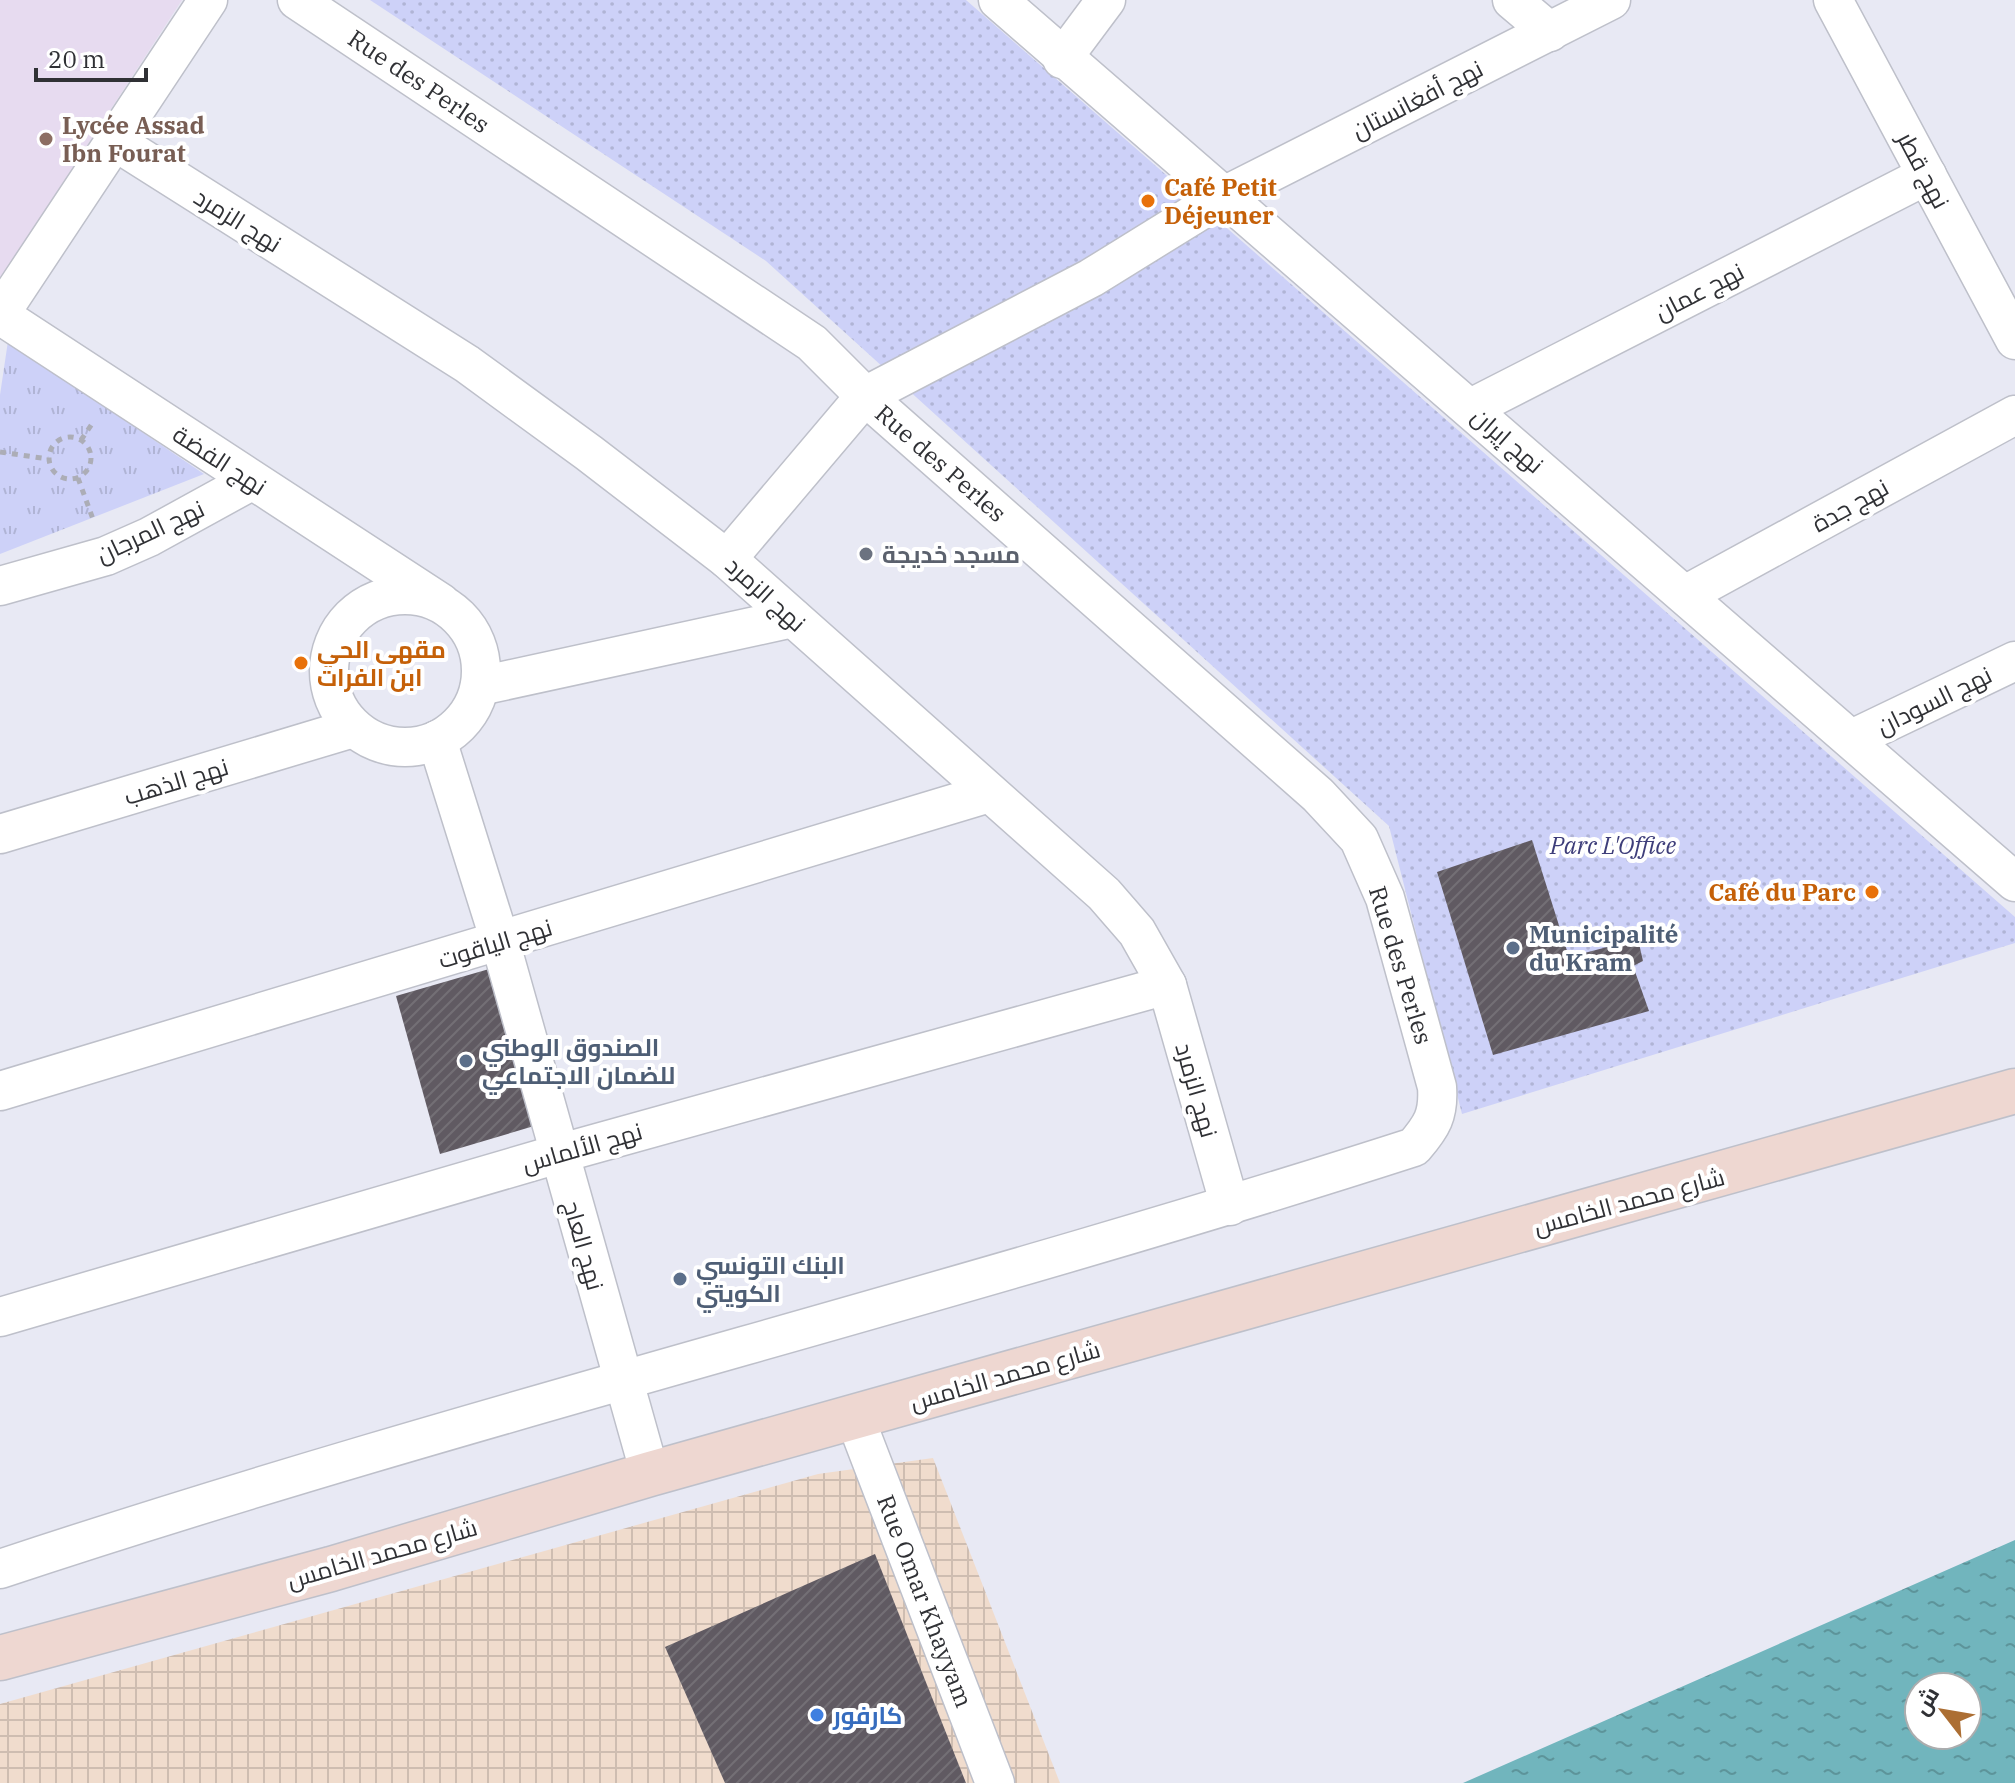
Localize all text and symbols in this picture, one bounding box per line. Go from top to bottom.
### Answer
street label: Rue des Perles [342,22,496,140]
scale bar [36,32,146,82]
text: 20 m [48,43,105,75]
street label: نهج أفغانستان [1346,52,1489,147]
place label: Lycée Assad Ibn Fourat [62,109,205,169]
street label: نهج قطر [1889,124,1958,214]
marker: Lycée Assad Ibn Fourat [37,130,55,148]
place label: Café Petit Déjeuner [1164,171,1277,231]
street label: نهج الزمرد [188,181,288,260]
marker: Café Petit Déjeuner [1139,192,1157,210]
street label: نهج عمان [1649,255,1750,328]
street label: Rue des Perles [869,397,1013,529]
street label: نهج إيران [1465,400,1551,481]
street label: نهج الفضة [166,418,273,503]
street label: نهج جدة [1806,471,1895,540]
street label: نهج المرجان [91,492,210,571]
place label: مسجد خديجة [882,538,1020,570]
marker: مسجد خديجة [857,545,875,563]
street label: نهج الزمرد [718,550,813,639]
place label: مقهى الحي ابن الفرات [317,633,446,693]
marker: مقهى الحي ابن الفرات [292,654,310,672]
street label: نهج السودان [1871,658,1997,743]
street label: نهج الذهب [120,750,232,813]
park label: Parc L'Office [1549,829,1676,861]
place label: Café du Parc [1708,876,1856,908]
street label: Rue des Perles [1362,882,1440,1048]
marker: Café du Parc [1863,883,1881,901]
street label: نهج الياقوت [434,911,556,976]
place label: Municipalité du Kram [1529,918,1678,978]
marker: Municipalité du Kram [1504,939,1522,957]
place label: الصندوق الوطني للضمان الاجتماعي [482,1031,675,1095]
street label: نهج الزمرد [1167,1039,1226,1141]
marker: الصندوق الوطني للضمان الاجتماعي [457,1052,475,1070]
street label: نهج الألماس [518,1115,646,1180]
street label: شارع محمد الخامس [1530,1160,1728,1243]
street label: نهج العاج [555,1196,612,1294]
place label: البنك التونسي الكويتي [696,1249,845,1313]
marker: البنك التونسي الكويتي [671,1270,689,1288]
street label: شارع محمد الخامس [906,1333,1104,1418]
street label: Rue Omar Khayyam [870,1490,981,1712]
street label: شارع محمد الخامس [283,1511,481,1596]
north arrow [1903,1671,1983,1751]
text: ش [1906,1681,1945,1720]
place label: كارفور [832,1699,902,1731]
marker: كارفور [808,1706,826,1724]

